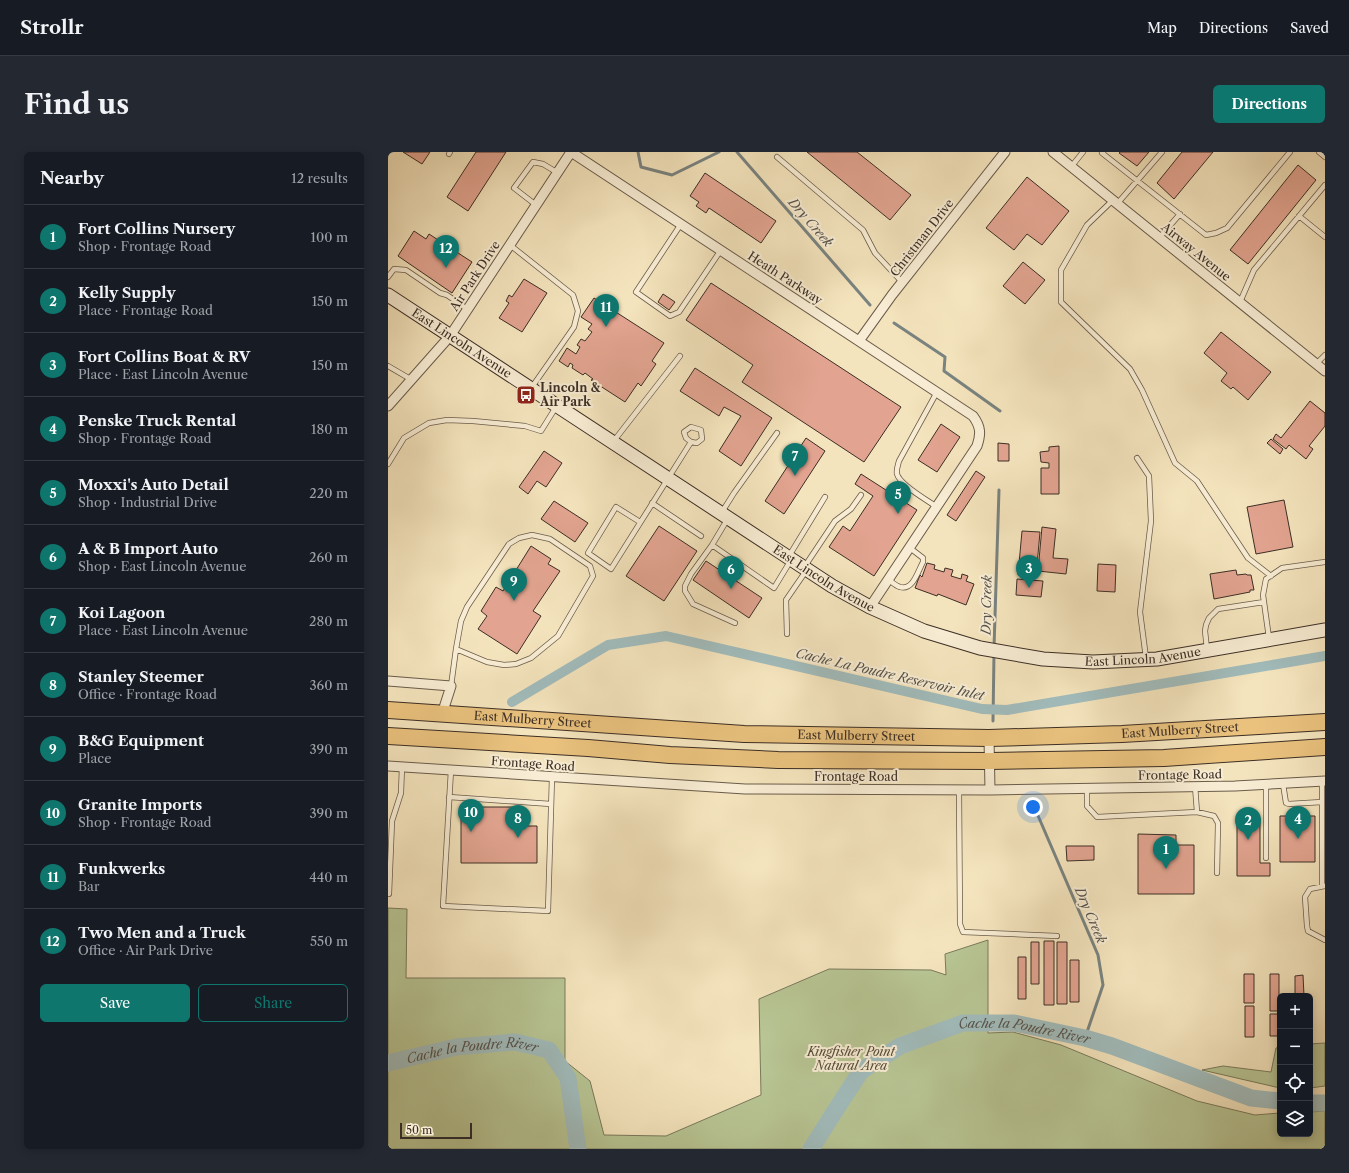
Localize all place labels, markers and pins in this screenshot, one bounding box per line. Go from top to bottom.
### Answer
pin: 12 [433,235,459,268]
pin: 11 [593,294,619,327]
place label: Lincoln & Air Park [539,380,601,409]
bus stop icon: Lincoln & Air Park [515,384,537,406]
pin: 7 [782,443,808,476]
pin: 5 [885,481,911,514]
pin: 3 [1016,555,1042,588]
pin: 6 [718,556,744,589]
pin: 9 [501,568,527,601]
pin: 10 [458,799,484,832]
pin: 8 [505,805,531,838]
pin: 4 [1285,806,1311,839]
pin: 2 [1235,807,1261,840]
pin: 1 [1153,836,1179,869]

